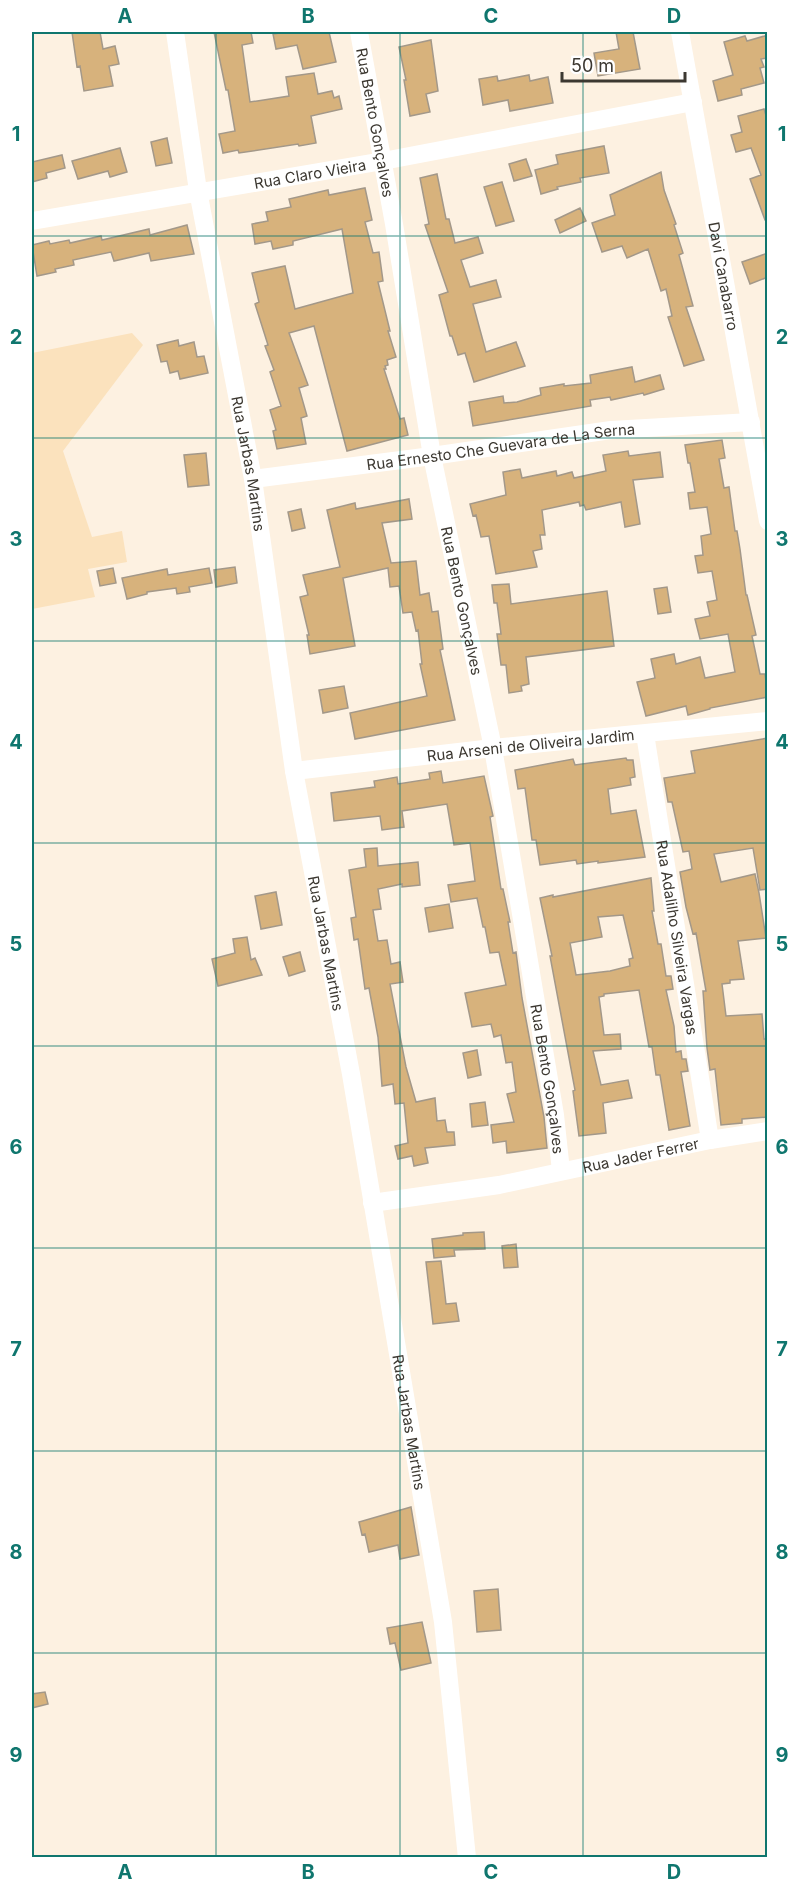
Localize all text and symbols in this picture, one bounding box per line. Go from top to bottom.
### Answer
text: A [118,4,133,28]
text: B [301,4,315,28]
text: C [484,4,498,28]
text: D [667,4,681,28]
scale bar [562,45,685,83]
street label: Rua Bento Gonçalves [353,46,398,199]
text: 50 m [571,55,614,76]
text: 1 [12,122,20,146]
text: 1 [778,122,786,146]
street label: Rua Claro Vieira [253,155,367,192]
street label: Davi Canabarro [705,220,743,332]
text: 2 [10,325,22,349]
text: 2 [776,325,788,349]
street label: Rua Jarbas Martins [228,394,270,533]
street label: Rua Ernesto Che Guevara de La Serna [365,419,636,474]
street label: Rua Bento Gonçalves [437,525,487,677]
text: 3 [10,527,22,551]
text: 3 [776,527,788,551]
street label: Rua Arseni de Oliveira Jardim [426,725,635,765]
text: 4 [9,730,23,754]
text: 4 [775,730,789,754]
street label: Rua Adalilho Silveira Vargas [653,839,703,1036]
street label: Rua Jarbas Martins [304,874,348,1013]
text: 5 [10,932,22,956]
text: 5 [776,932,788,956]
street label: Rua Bento Gonçalves [527,1003,569,1155]
street label: Rua Jader Ferrer [581,1133,701,1176]
text: 6 [10,1135,23,1159]
text: 6 [776,1135,789,1159]
text: 7 [10,1337,22,1361]
text: 7 [776,1337,788,1361]
street label: Rua Jarbas Martins [389,1353,430,1491]
text: 8 [9,1540,23,1564]
text: 8 [775,1540,789,1564]
text: 9 [10,1743,23,1767]
text: 9 [776,1743,789,1767]
text: A [118,1860,133,1884]
text: B [301,1860,315,1884]
text: C [484,1860,498,1884]
text: D [667,1860,681,1884]

